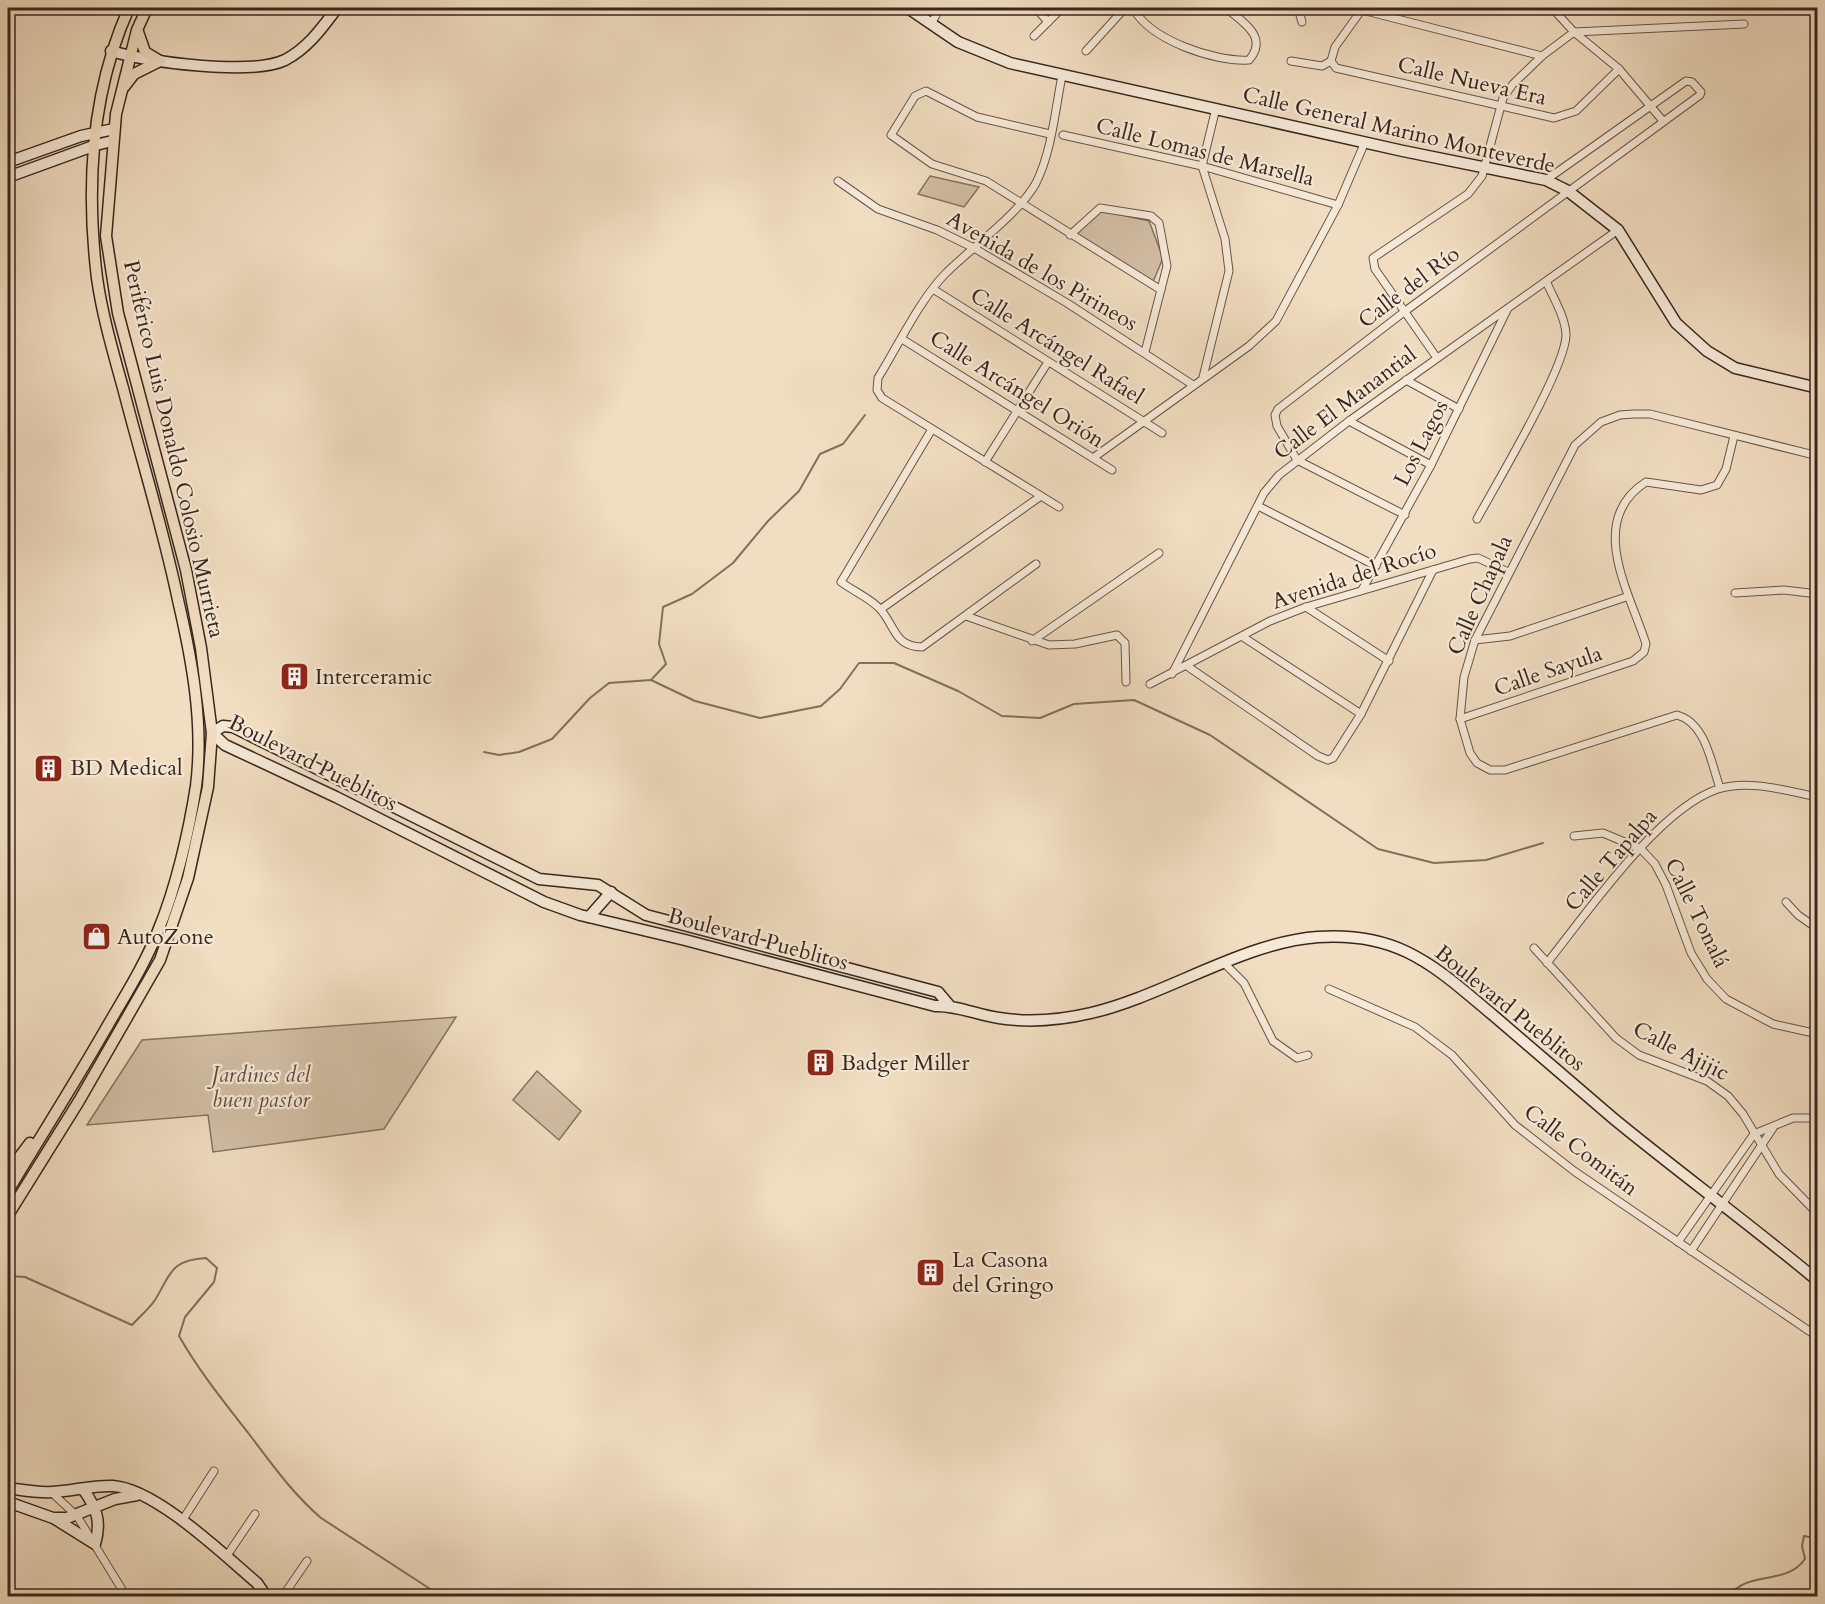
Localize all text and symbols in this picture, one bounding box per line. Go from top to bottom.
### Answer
street label: Calle Nueva Era [1395,49,1550,113]
street label: Calle General Marino Monteverde [1240,79,1558,181]
street label: Calle Lomas de Marsella [1093,110,1318,194]
street label: Avenida de los Pirineos [941,204,1143,338]
street label: Calle del Río [1352,239,1466,335]
street label: Periférico Luis Donaldo Colosio Murrieta [116,257,232,641]
street label: Calle Arcángel Rafael [964,280,1150,412]
street label: Calle Arcángel Orión [924,323,1110,455]
street label: Calle El Manantial [1267,339,1423,467]
street label: Los Lagos [1387,395,1455,491]
street label: Calle Chapala [1440,530,1520,660]
street label: Avenida del Rocío [1268,535,1440,617]
street label: Calle Sayula [1490,638,1607,704]
building icon: Interceramic [278,661,310,693]
place label: Interceramic [315,662,432,692]
street label: Boulevard Pueblitos [223,707,403,819]
building icon: BD Medical [33,752,65,784]
place label: BD Medical [70,753,183,783]
street label: Calle Tapalpa [1558,802,1664,918]
street label: Calle Tonalá [1658,853,1737,973]
street label: Boulevard Pueblitos [664,900,852,978]
shop icon: AutoZone [80,921,112,953]
place label: AutoZone [117,922,214,952]
street label: Boulevard Pueblitos [1428,938,1592,1078]
street label: Calle Ajijic [1628,1014,1734,1088]
building icon: Badger Miller [804,1047,836,1079]
place label: Badger Miller [841,1048,971,1078]
park label: Jardines del buen pastor [207,1060,311,1115]
street label: Calle Comitán [1518,1097,1645,1203]
place label: La Casona del Gringo [952,1245,1054,1300]
building icon: La Casona del Gringo [915,1257,947,1289]

